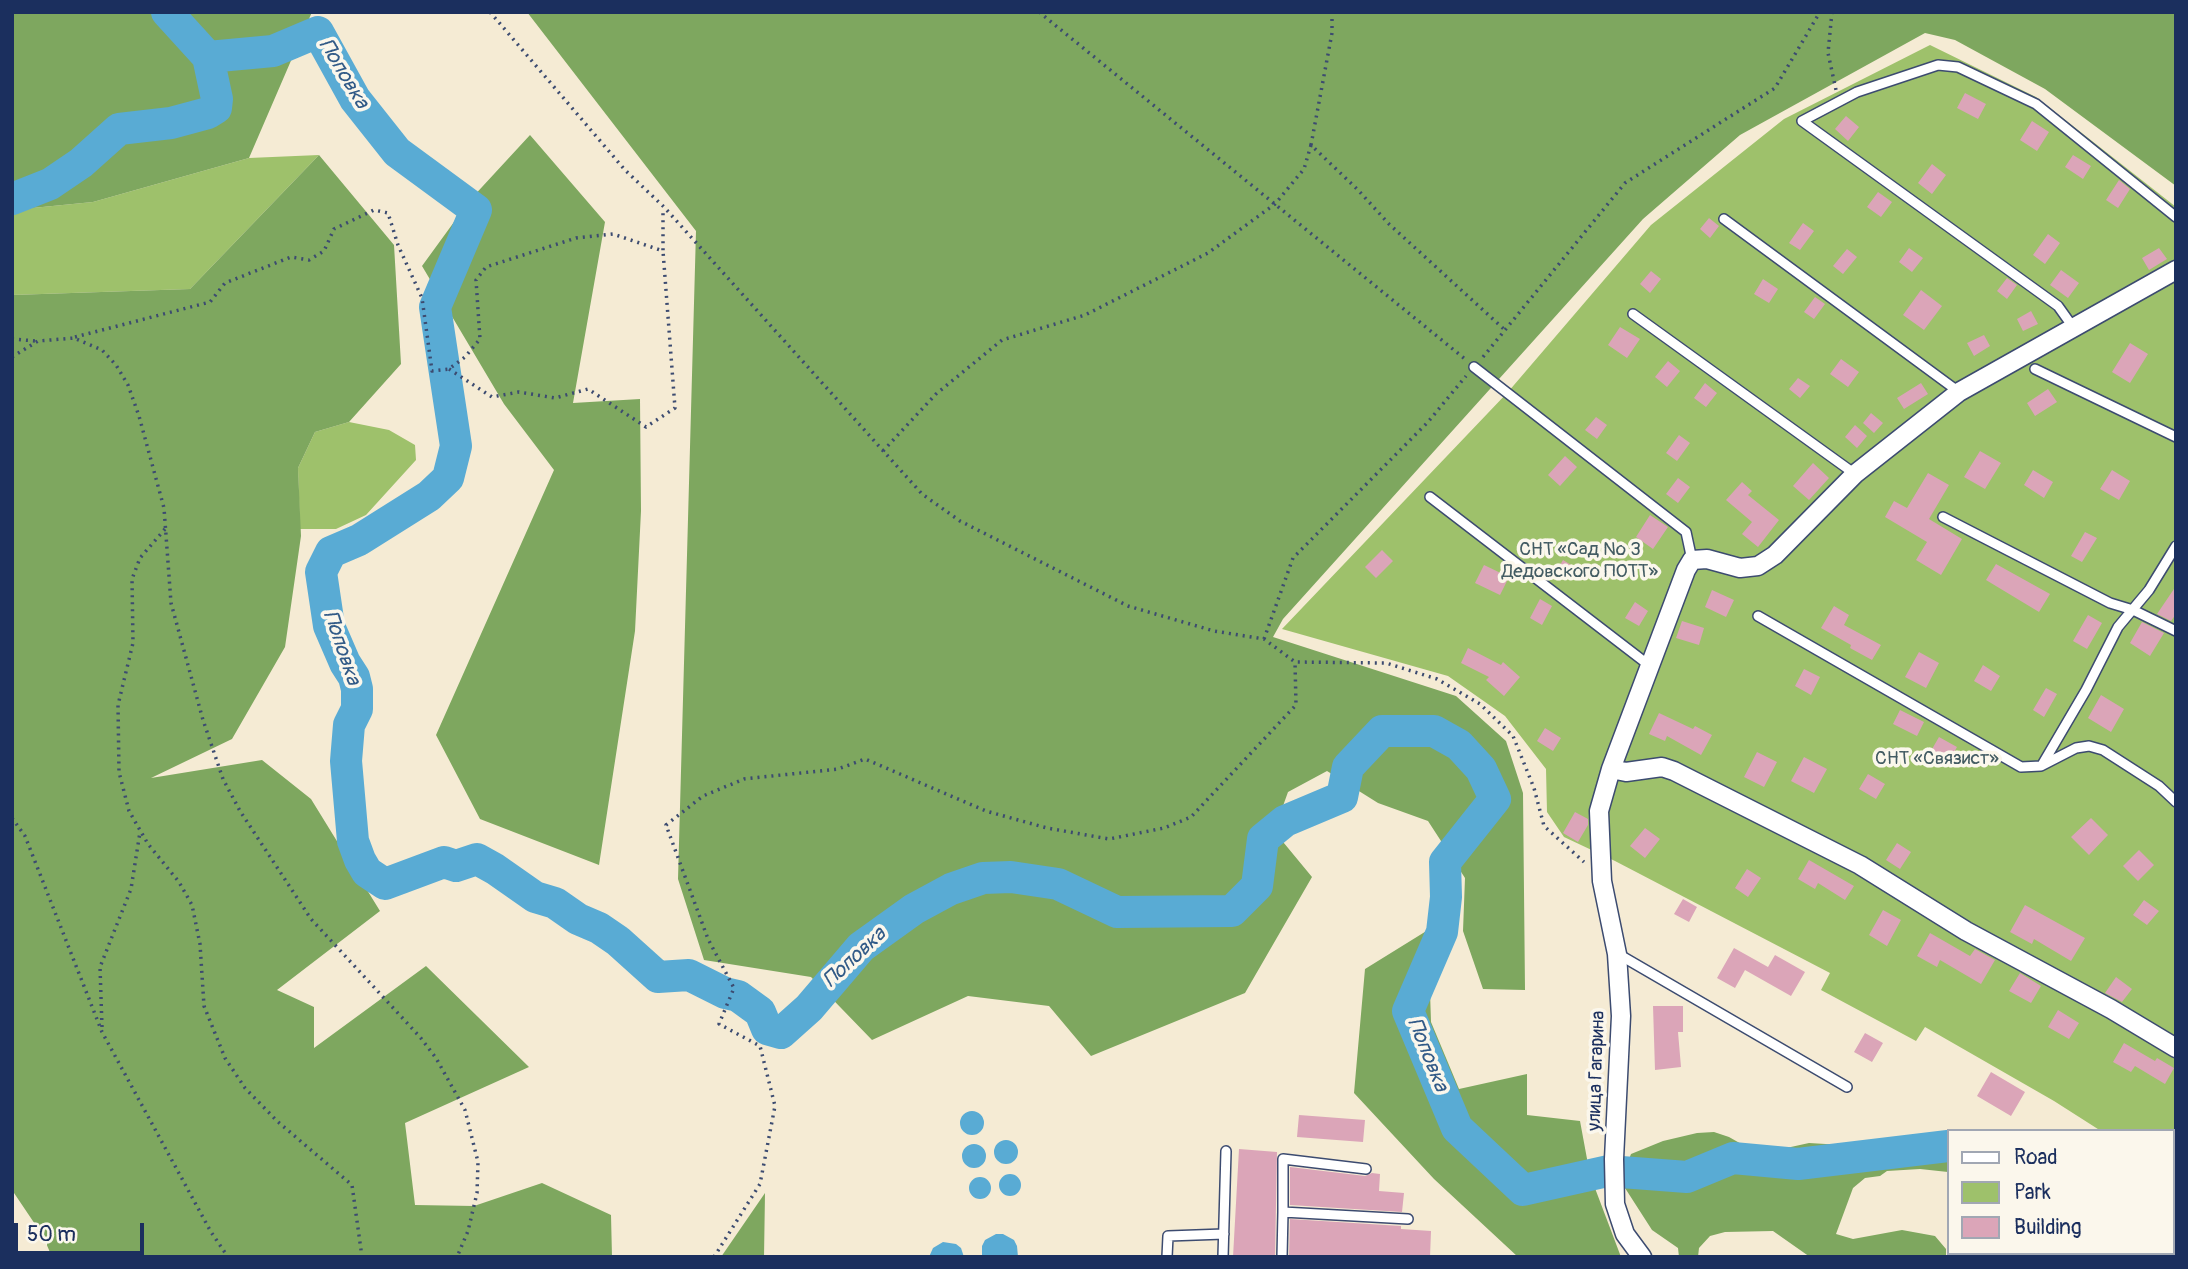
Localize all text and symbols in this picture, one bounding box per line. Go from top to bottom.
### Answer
water label: Поповка [312,35,374,113]
park label: СНТ «Сад № 3 Дедовского ПОТТ» [1502,539,1658,583]
water label: Поповка [317,608,365,688]
park label: СНТ «Связист» [1875,748,1999,770]
water label: Поповка [818,923,892,993]
street label: улица Гагарина [1584,1010,1610,1132]
water label: Поповка [1401,1015,1453,1095]
legend [1946,1129,2174,1255]
text: Road [2014,1144,2058,1171]
text: Park [2014,1179,2051,1206]
scale bar [18,1210,147,1254]
text: Building [2014,1214,2081,1241]
text: 50 m [27,1221,76,1248]

